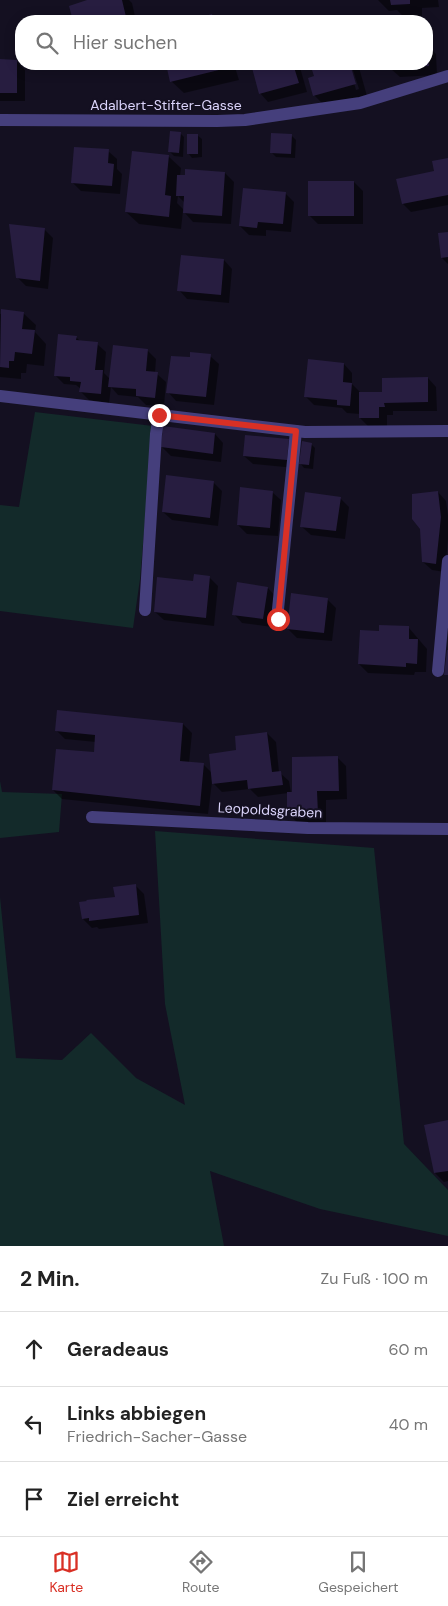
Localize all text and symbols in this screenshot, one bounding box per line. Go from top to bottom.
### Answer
search box [15,15,433,70]
icon: search [33,29,61,57]
text: Hier suchen [73,30,177,55]
street label: Adalbert-Stifter-Gasse [90,96,242,114]
route end [148,404,171,427]
route start [267,608,290,631]
street label: Leopoldsgraben [217,798,323,822]
text: 2 Min. [20,1265,80,1293]
text: Zu Fuß · 100 m [321,1268,428,1289]
icon: ahead [20,1335,48,1363]
text: Geradeaus [67,1337,169,1362]
text: 60 m [388,1339,428,1360]
text: Links abbiegen [67,1401,206,1426]
icon: left [20,1410,48,1438]
text: 40 m [389,1414,428,1435]
text: Friedrich-Sacher-Gasse [67,1426,247,1447]
icon: arrive [20,1485,48,1513]
text: Ziel erreicht [67,1487,179,1512]
tab: Karte [49,1548,83,1596]
tab: Route [182,1548,220,1596]
tab: Gespeichert [318,1548,399,1596]

